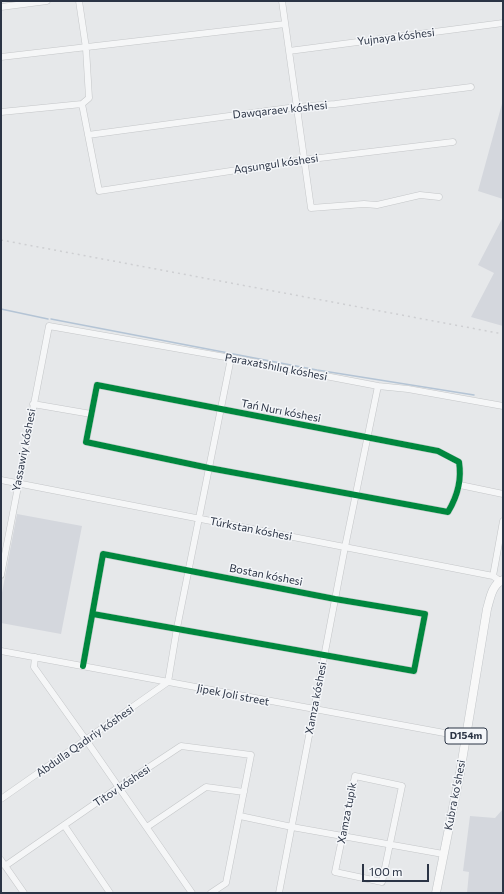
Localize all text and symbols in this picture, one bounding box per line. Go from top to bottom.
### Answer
street label: Yujnaya kóshesi [357,26,435,48]
street label: Dawqaraev kóshesi [232,98,328,122]
street label: Aqsungul kóshesi [233,152,319,176]
street label: Paraxatshılıq kóshesi [224,351,328,383]
street label: Tań Nurı kóshesi [240,397,322,425]
street label: Yassawiy kóshesi [10,408,38,492]
street label: Túrkstan kóshesi [209,515,293,543]
street label: Bostan kóshesi [228,561,304,589]
street label: Xamza kóshesi [303,661,329,735]
street label: Jipek Joli street [196,681,270,709]
street label: Abdulla Qadıriy kóshesi [34,702,136,780]
road number: D154m [445,728,487,744]
street label: Kubra ko'shesi [442,759,468,831]
street label: Titov kóshesi [91,762,153,810]
street label: Xamza tupik [335,781,359,845]
scale bar [364,856,431,882]
text: 100 m [369,864,403,878]

